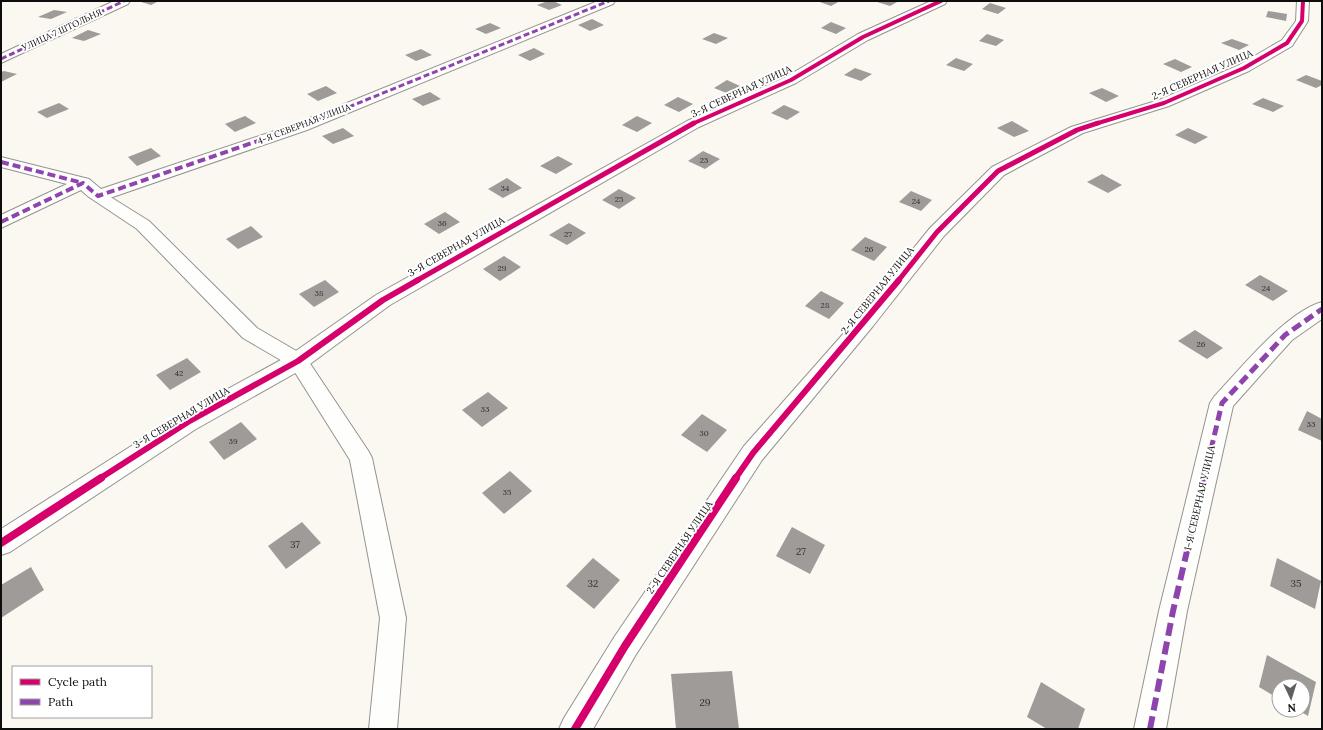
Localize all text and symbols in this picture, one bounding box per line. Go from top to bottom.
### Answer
street label: УЛИЦА 7 ШТОЛЬНЯ [19,6,104,53]
street label: 2-Я СЕВЕРНАЯ УЛИЦА [1150,46,1255,103]
street label: 3-Я СЕВЕРНАЯ УЛИЦА [689,62,794,121]
street label: 4-Я СЕВЕРНАЯ УЛИЦА [256,101,352,146]
house number: 23 [700,155,709,165]
house number: 34 [501,183,510,193]
house number: 25 [615,194,623,204]
house number: 24 [912,196,921,206]
street label: 3-Я СЕВЕРНАЯ УЛИЦА [405,213,508,279]
house number: 36 [437,218,447,228]
house number: 27 [564,229,572,239]
street label: 2-Я СЕВЕРНАЯ УЛИЦА [838,243,917,337]
house number: 26 [865,244,874,254]
house number: 29 [498,263,507,273]
house number: 24 [1262,283,1271,293]
house number: 38 [315,288,324,298]
house number: 28 [821,300,830,310]
house number: 26 [1197,339,1206,349]
house number: 42 [175,368,183,378]
street label: 3-Я СЕВЕРНАЯ УЛИЦА [131,383,232,451]
house number: 33 [481,404,490,414]
house number: 33 [1307,419,1316,429]
house number: 30 [699,428,709,438]
house number: 39 [228,436,238,446]
street label: 1-Я СЕВЕРНАЯ УЛИЦА [1181,443,1218,552]
house number: 35 [503,487,511,497]
street label: 2-Я СЕВЕРНАЯ УЛИЦА [643,498,716,596]
house number: 37 [290,538,300,551]
house number: 27 [796,545,806,558]
house number: 32 [588,577,598,590]
house number: 35 [1290,577,1302,590]
legend [12,666,152,718]
text: Cycle path [48,674,107,689]
north arrow [1271,678,1311,718]
text: Path [48,694,73,709]
house number: 29 [699,696,711,709]
text: N [1286,701,1296,715]

